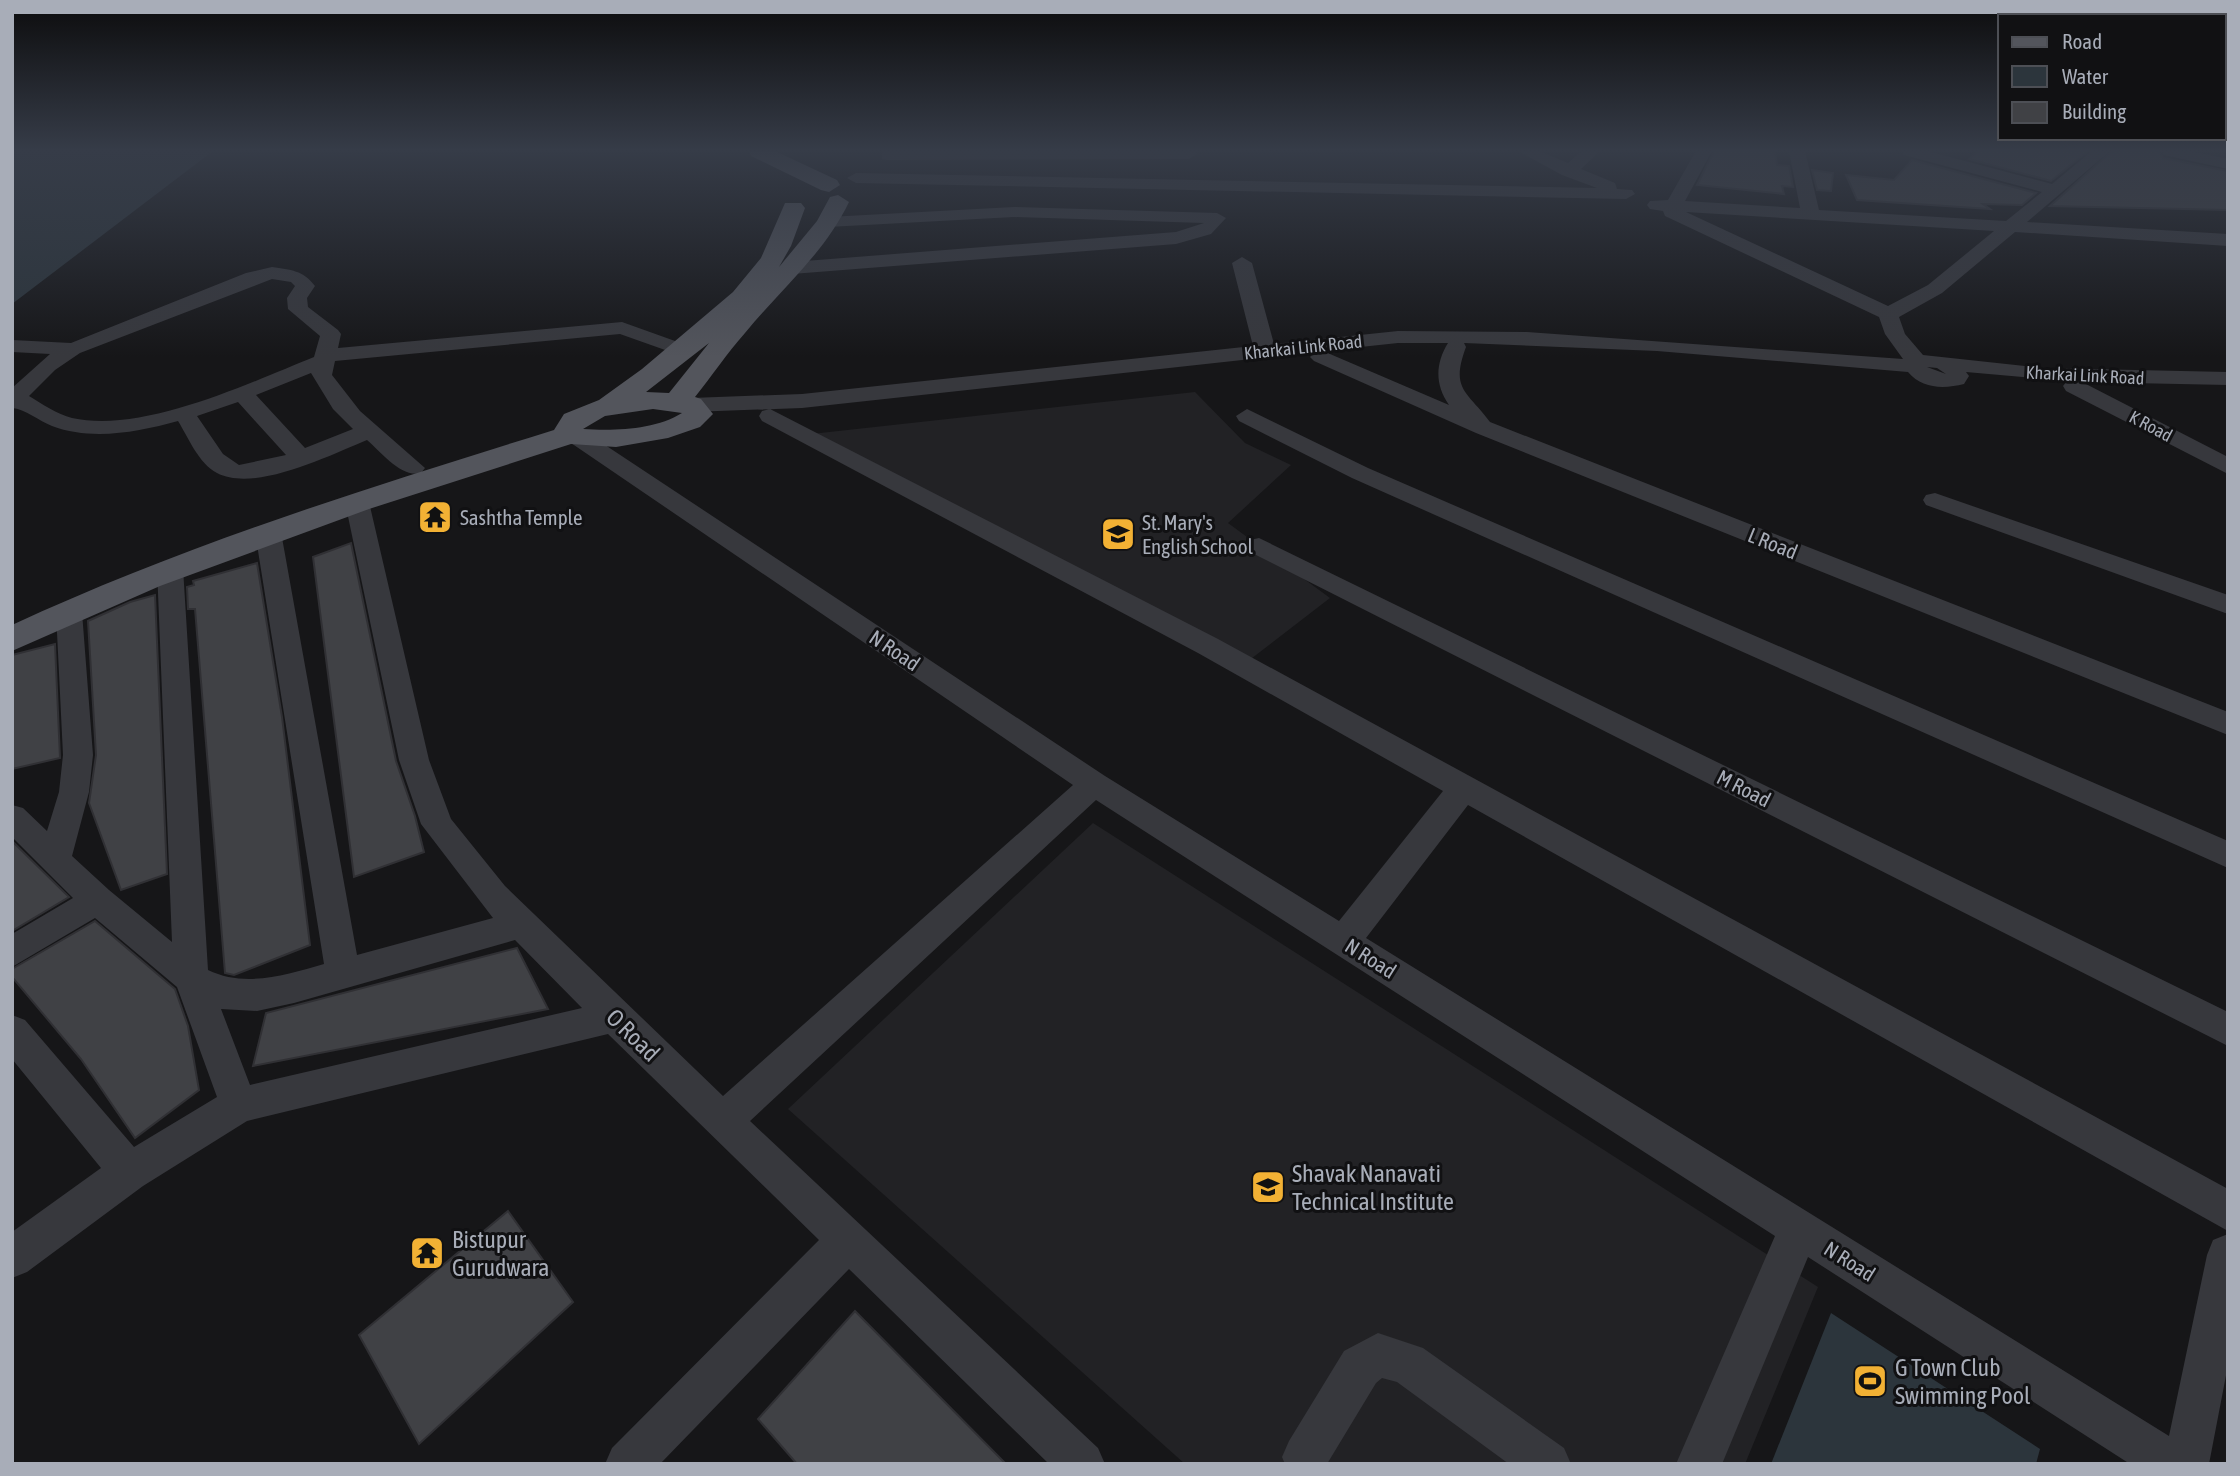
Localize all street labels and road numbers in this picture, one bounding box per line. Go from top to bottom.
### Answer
street label: Kharkai Link Road [1243,330,1363,364]
street label: Kharkai Link Road [2025,361,2145,389]
street label: K Road [2126,406,2176,446]
street label: L Road [1745,522,1801,564]
street label: N Road [865,625,925,675]
street label: M Road [1713,764,1775,812]
street label: N Road [1341,933,1401,983]
street label: O Road [601,1003,665,1067]
street label: N Road [1820,1236,1880,1286]

